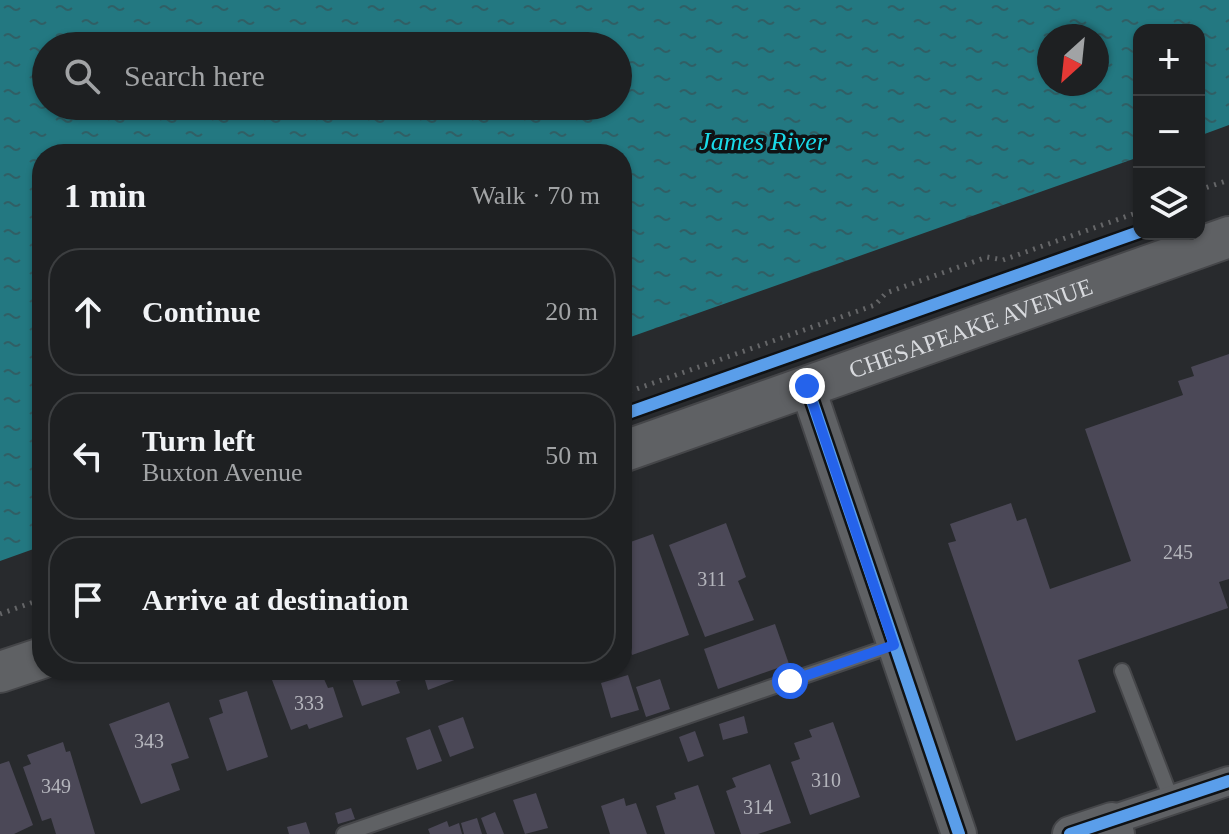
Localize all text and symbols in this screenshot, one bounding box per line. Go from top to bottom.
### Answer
north arrow [1037,24,1109,96]
map controls [1133,24,1205,240]
button: + [1133,24,1205,96]
search box [32,32,632,120]
icon: search [60,54,104,98]
text: Search here [124,59,265,92]
button: − [1133,96,1205,168]
water label: James River [699,127,828,156]
button: layers [1133,168,1205,240]
text: 1 min [64,177,146,214]
text: Walk · 70 m [471,181,600,210]
street label: CHESAPEAKE AVENUE [846,273,1096,384]
icon: ahead [66,290,110,334]
text: Continue [142,295,260,328]
text: 20 m [545,297,598,326]
route end [789,368,825,404]
text: Turn left [142,424,255,457]
icon: left [66,434,110,478]
text: 50 m [545,441,598,470]
text: Buxton Avenue [142,458,303,487]
house number: 245 [1163,541,1193,563]
house number: 311 [697,568,727,590]
icon: arrive [66,578,110,622]
text: Arrive at destination [142,583,409,616]
route start [772,663,808,699]
house number: 333 [294,692,324,714]
house number: 343 [134,730,164,752]
house number: 310 [811,769,841,791]
house number: 349 [41,775,71,797]
house number: 314 [743,796,773,818]

